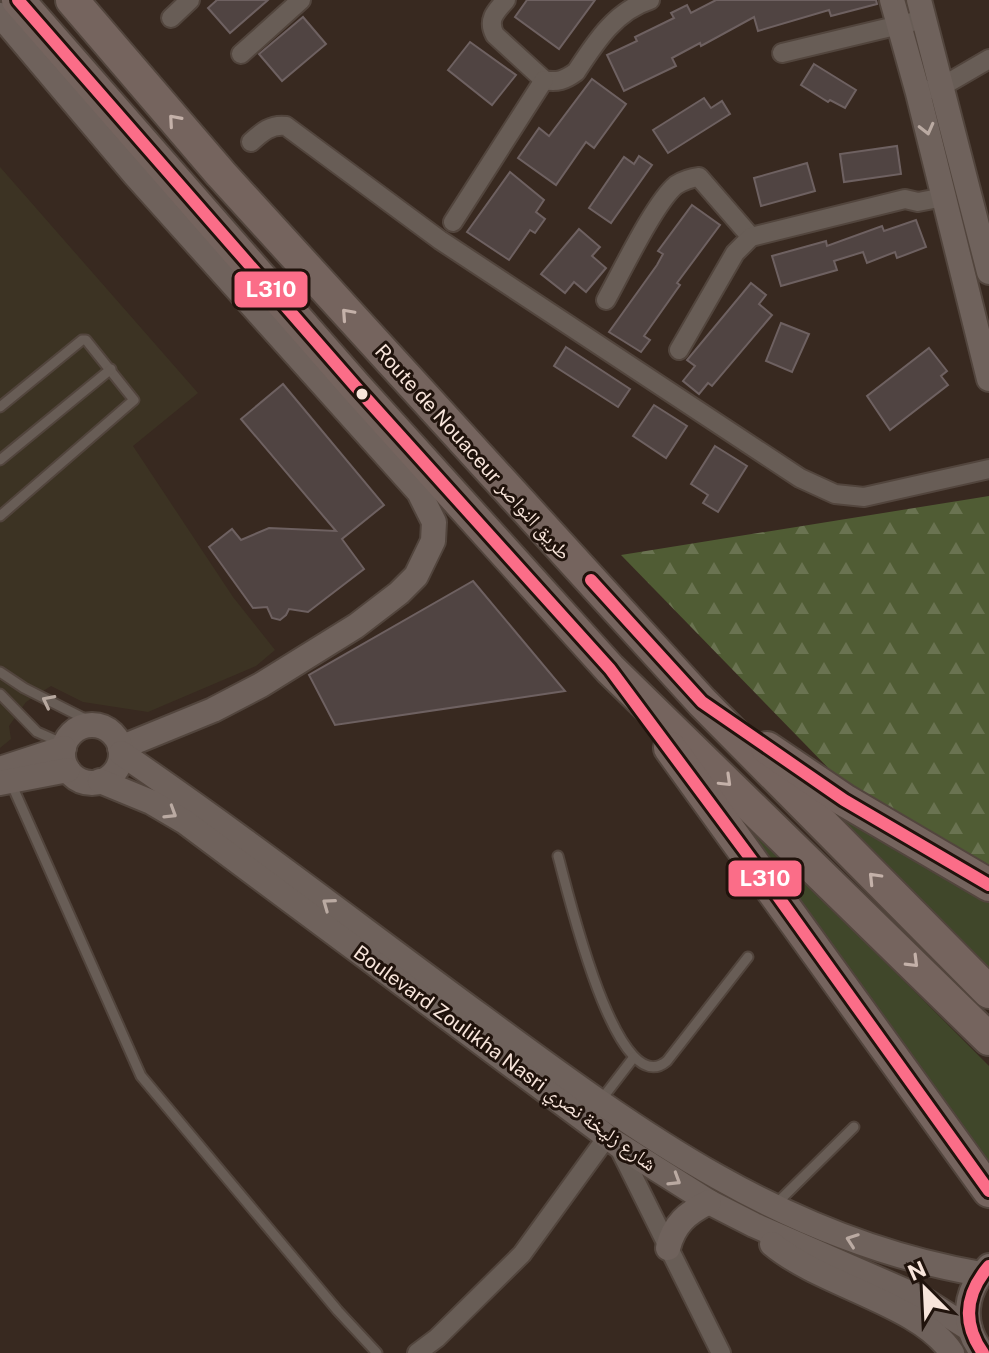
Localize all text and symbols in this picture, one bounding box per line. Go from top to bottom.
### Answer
one-way arrow [169,114,184,129]
one-way arrow [918,122,935,136]
line badge: L310 [233,270,309,309]
text: L310 [246,276,296,302]
one-way arrow [343,308,357,323]
street label: Route de Nouaceur طريق النواصر [370,339,576,565]
unlabelled marker [354,386,370,402]
one-way arrow [42,695,57,710]
one-way arrow [717,772,731,786]
one-way arrow [162,803,177,819]
line badge: L310 [727,859,803,898]
text: L310 [740,865,790,891]
one-way arrow [869,873,883,887]
one-way arrow [323,900,337,914]
street label: Boulevard Zoulikha Nasri شارع زليخة نصري [347,940,661,1179]
one-way arrow [903,953,918,968]
one-way arrow [666,1171,681,1186]
one-way arrow [846,1234,860,1250]
north arrow [885,1249,965,1329]
text: N [904,1255,930,1286]

